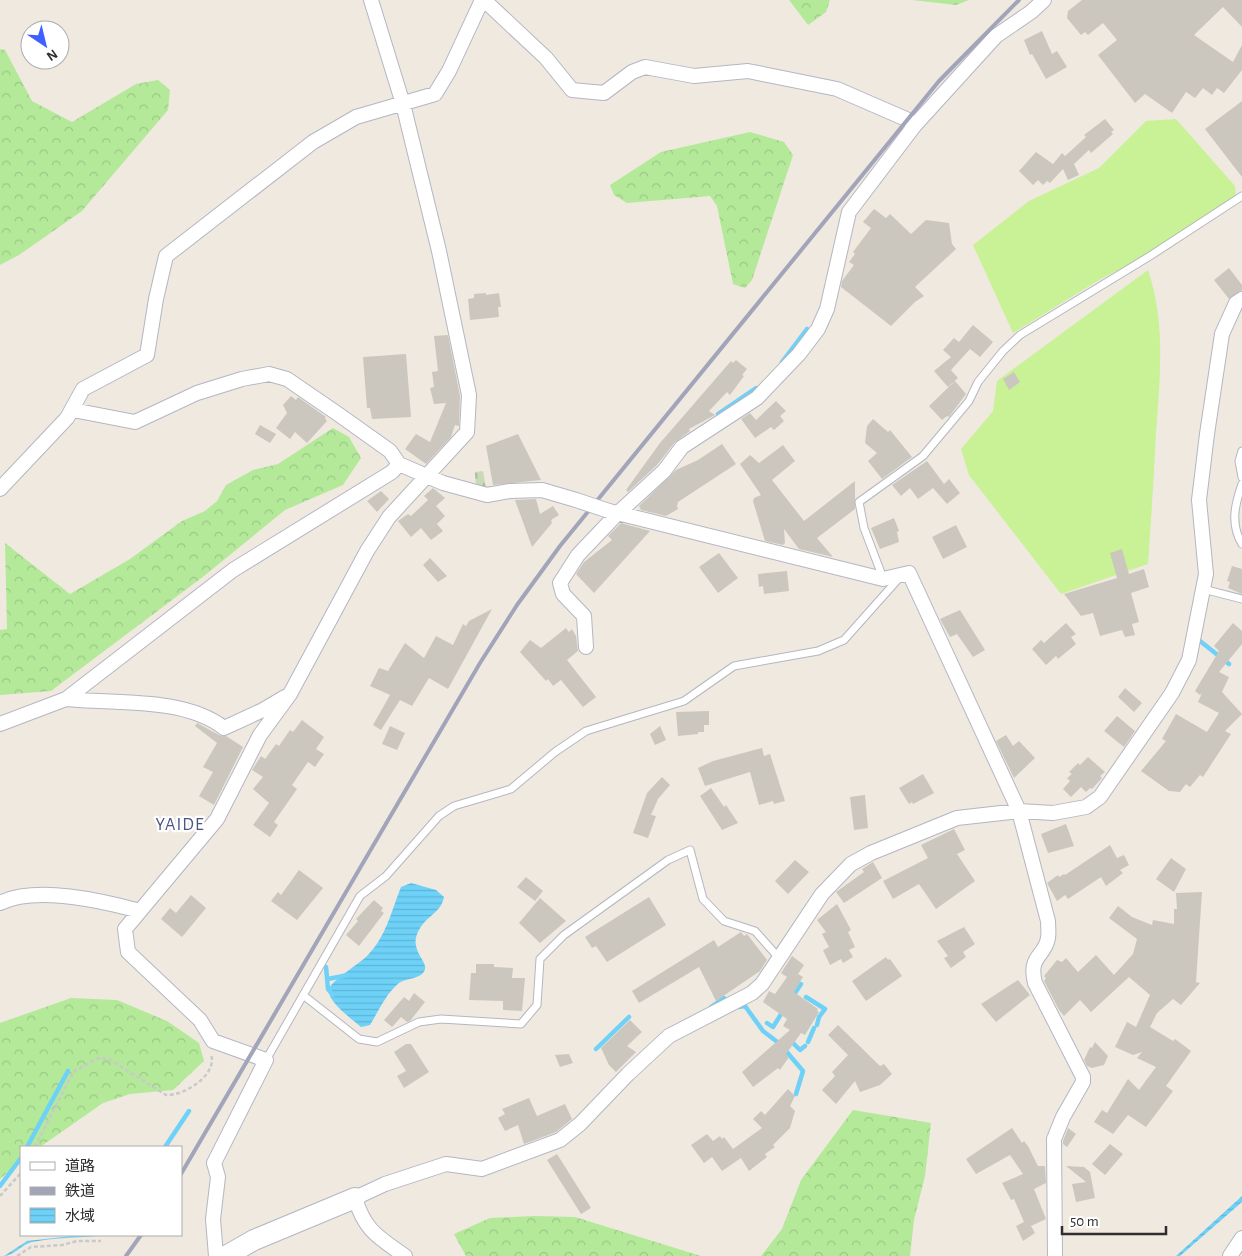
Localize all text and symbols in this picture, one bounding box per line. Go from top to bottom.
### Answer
north arrow [20,20,70,70]
text: N [44,46,60,63]
district label: YAIDE [155,816,205,834]
legend [20,1146,182,1236]
text: 道路 [65,1158,95,1174]
text: 鉄道 [65,1183,95,1199]
scale bar [1062,1204,1166,1236]
text: 水域 [65,1208,95,1224]
text: 50 m [1070,1214,1099,1229]

